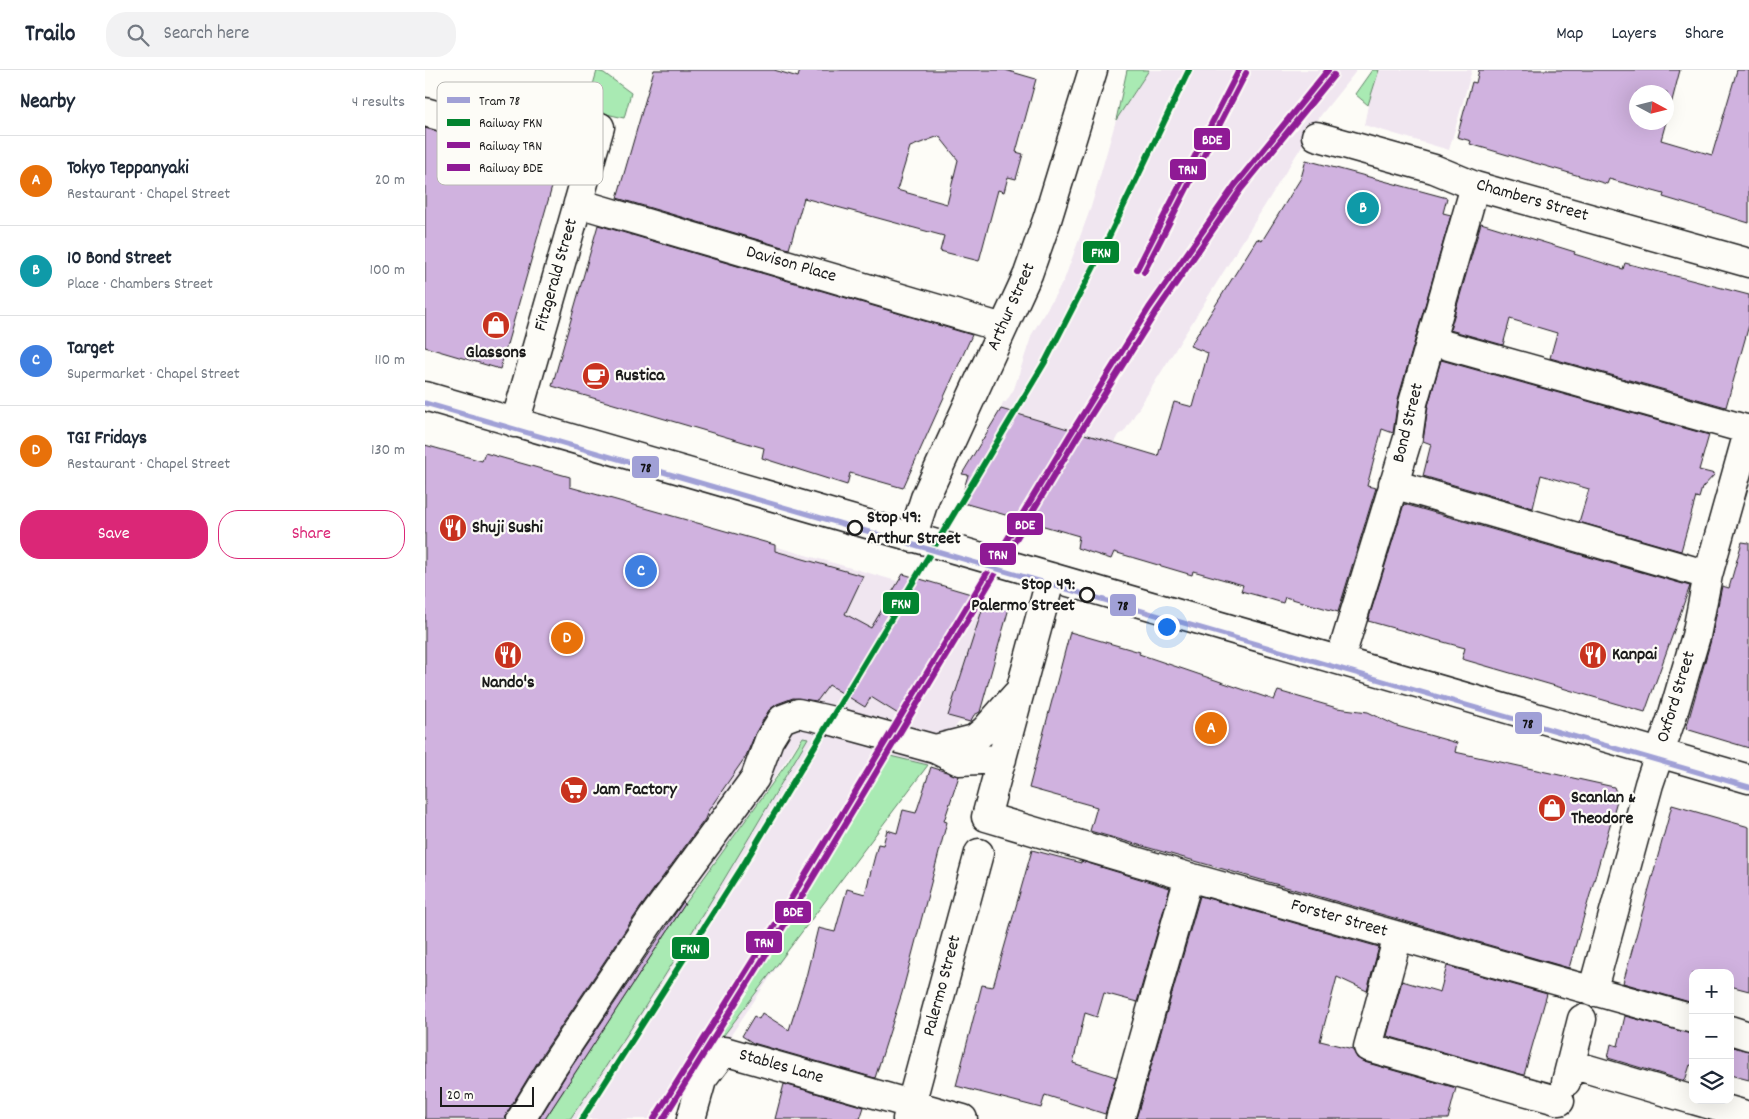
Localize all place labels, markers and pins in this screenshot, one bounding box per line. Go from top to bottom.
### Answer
pin: B [1347,189,1379,227]
shop icon: Glassons [481,310,511,340]
place label: Glassons [466,341,527,366]
cafe icon: Rustica [581,361,611,391]
place label: Rustica [615,364,665,389]
place label: Stop 49: Arthur Street [867,506,961,552]
restaurant icon: Shuji Sushi [438,513,468,543]
place label: Shuji Sushi [472,516,544,541]
marker: Stop 49: Arthur Street [847,520,863,536]
pin: C [625,552,657,590]
place label: Stop 49: Palermo Street [971,573,1075,619]
marker: Stop 49: Palermo Street [1079,587,1095,603]
pin: D [551,619,583,657]
restaurant icon: Nando's [493,640,523,670]
restaurant icon: Kanpai [1578,640,1608,670]
place label: Kanpai [1612,643,1658,668]
place label: Nando's [481,671,535,696]
pin: A [1195,709,1227,747]
supermarket icon: Jam Factory [559,775,589,805]
place label: Jam Factory [593,778,678,803]
place label: Scanlan & Theodore [1571,786,1636,832]
shop icon: Scanlan & Theodore [1537,793,1567,823]

